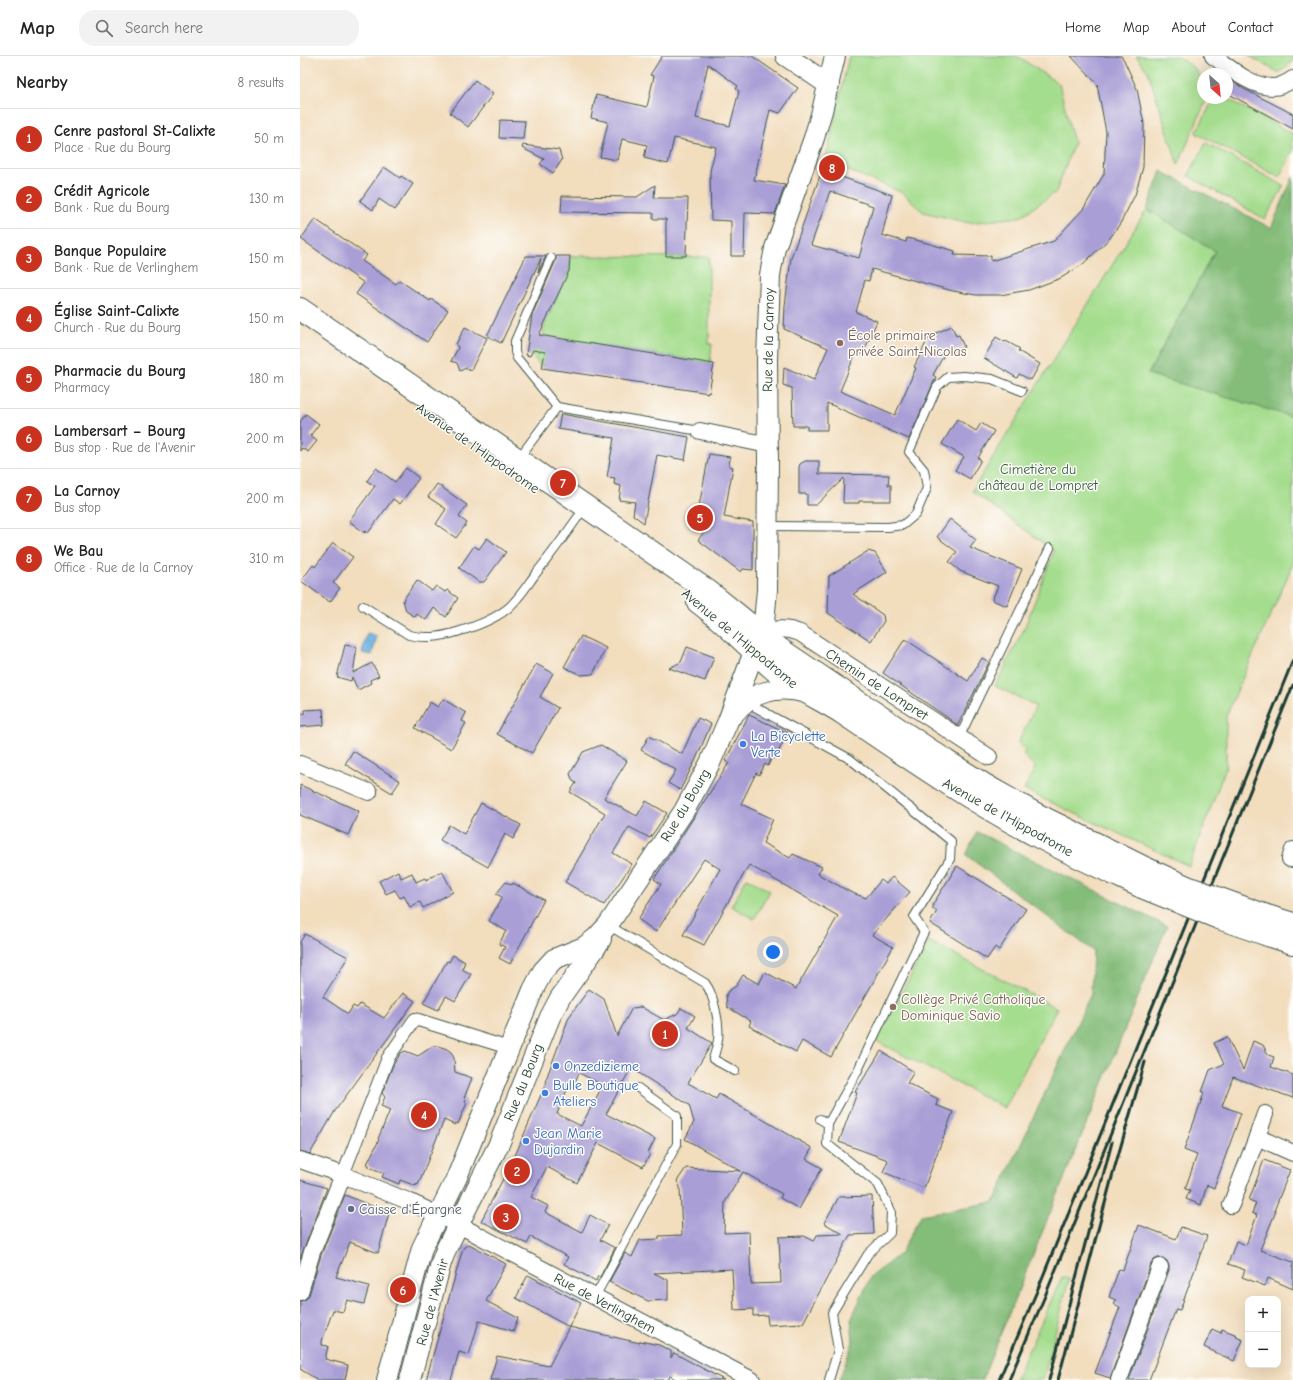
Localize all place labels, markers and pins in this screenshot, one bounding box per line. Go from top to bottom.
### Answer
pin: 8 [819,153,845,183]
place label: École primaire privée Saint-Nicolas [848,327,967,360]
marker: École primaire privée Saint-Nicolas [835,338,845,348]
pin: 7 [550,468,576,498]
pin: 5 [687,503,713,533]
place label: La Bicyclette Verte [751,728,826,761]
marker: La Bicyclette Verte [738,739,748,749]
place label: Collège Privé Catholique Dominique Savio [901,991,1045,1024]
marker: Collège Privé Catholique Dominique Savio [888,1002,898,1012]
pin: 1 [652,1019,678,1049]
place label: Onzedizieme [564,1058,639,1075]
marker: Onzedizieme [551,1061,561,1071]
place label: Bulle Boutique Ateliers [553,1077,638,1110]
marker: Bulle Boutique Ateliers [540,1088,550,1098]
pin: 4 [411,1100,437,1130]
place label: Jean Marie Dujardin [534,1125,602,1158]
marker: Jean Marie Dujardin [521,1136,531,1146]
pin: 2 [504,1156,530,1186]
place label: Caisse d'Épargne [359,1201,462,1218]
pin: 3 [493,1202,519,1232]
marker: Caisse d'Épargne [346,1204,356,1214]
pin: 6 [390,1275,416,1305]

